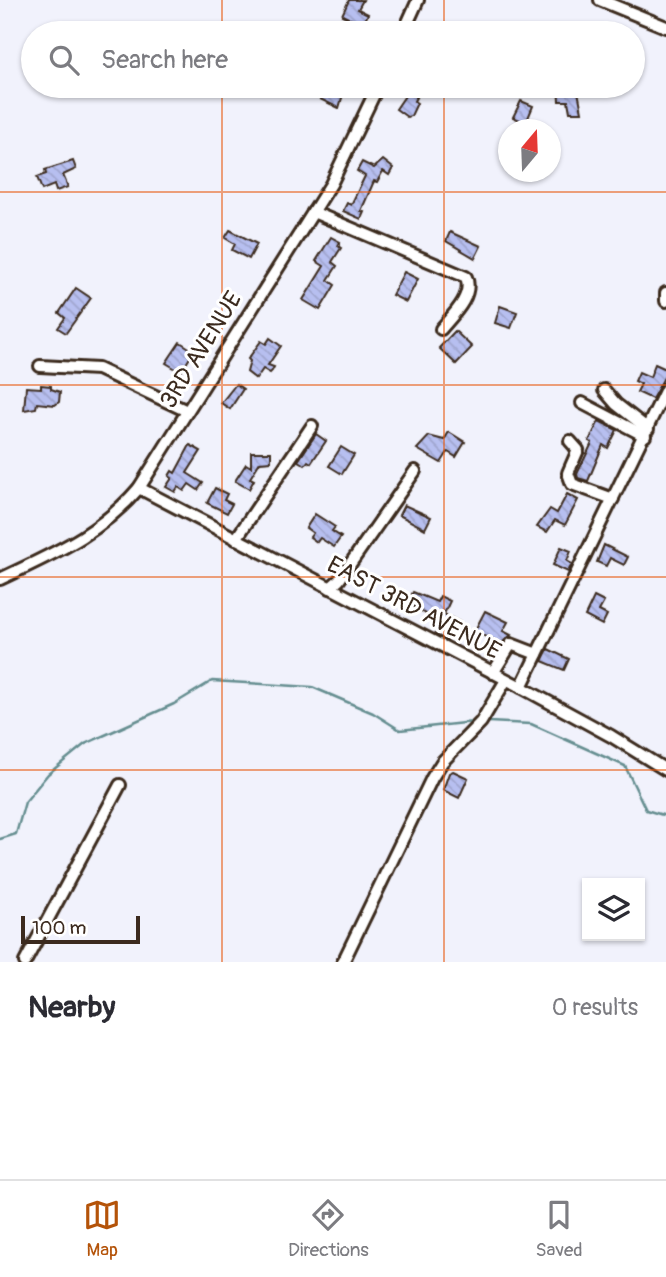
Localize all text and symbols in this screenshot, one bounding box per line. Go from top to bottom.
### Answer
search box [21,21,645,98]
icon: search [45,41,83,79]
text: Search here [101,44,228,76]
north arrow [498,119,561,182]
street label: 3RD AVENUE [154,286,248,414]
street label: EAST 3RD AVENUE [322,550,506,666]
map controls [582,878,645,941]
button: layers [582,878,645,941]
scale bar [21,913,140,945]
text: 100 m [32,916,86,940]
text: Nearby [28,989,115,1026]
text: 0 results [552,993,638,1022]
tab: Map [83,1196,121,1262]
tab: Directions [288,1196,369,1262]
tab: Saved [535,1196,583,1262]

